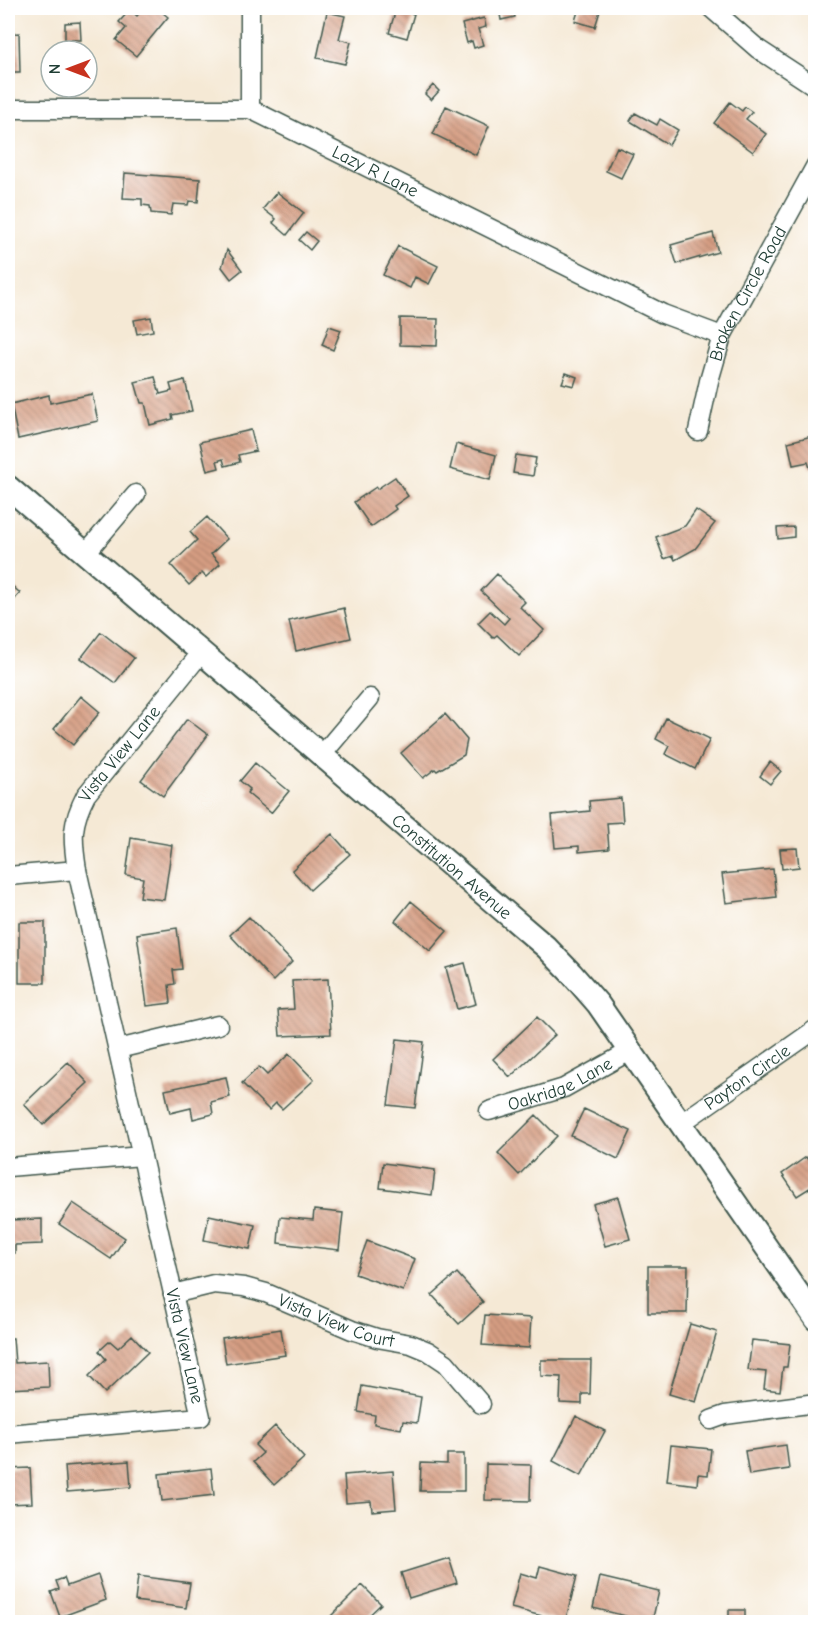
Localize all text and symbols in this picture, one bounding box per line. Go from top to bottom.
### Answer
north arrow [39,39,99,99]
text: N [46,64,64,74]
street label: Lazy R Lane [329,141,422,202]
street label: Broken Circle Road [705,223,791,364]
street label: Vista View Lane [74,702,165,805]
street label: Constitution Avenue [387,810,516,924]
street label: Payton Circle [700,1040,795,1115]
street label: Oakridge Lane [505,1053,616,1116]
street label: Vista View Lane [161,1286,208,1406]
street label: Vista View Court [275,1290,397,1352]

